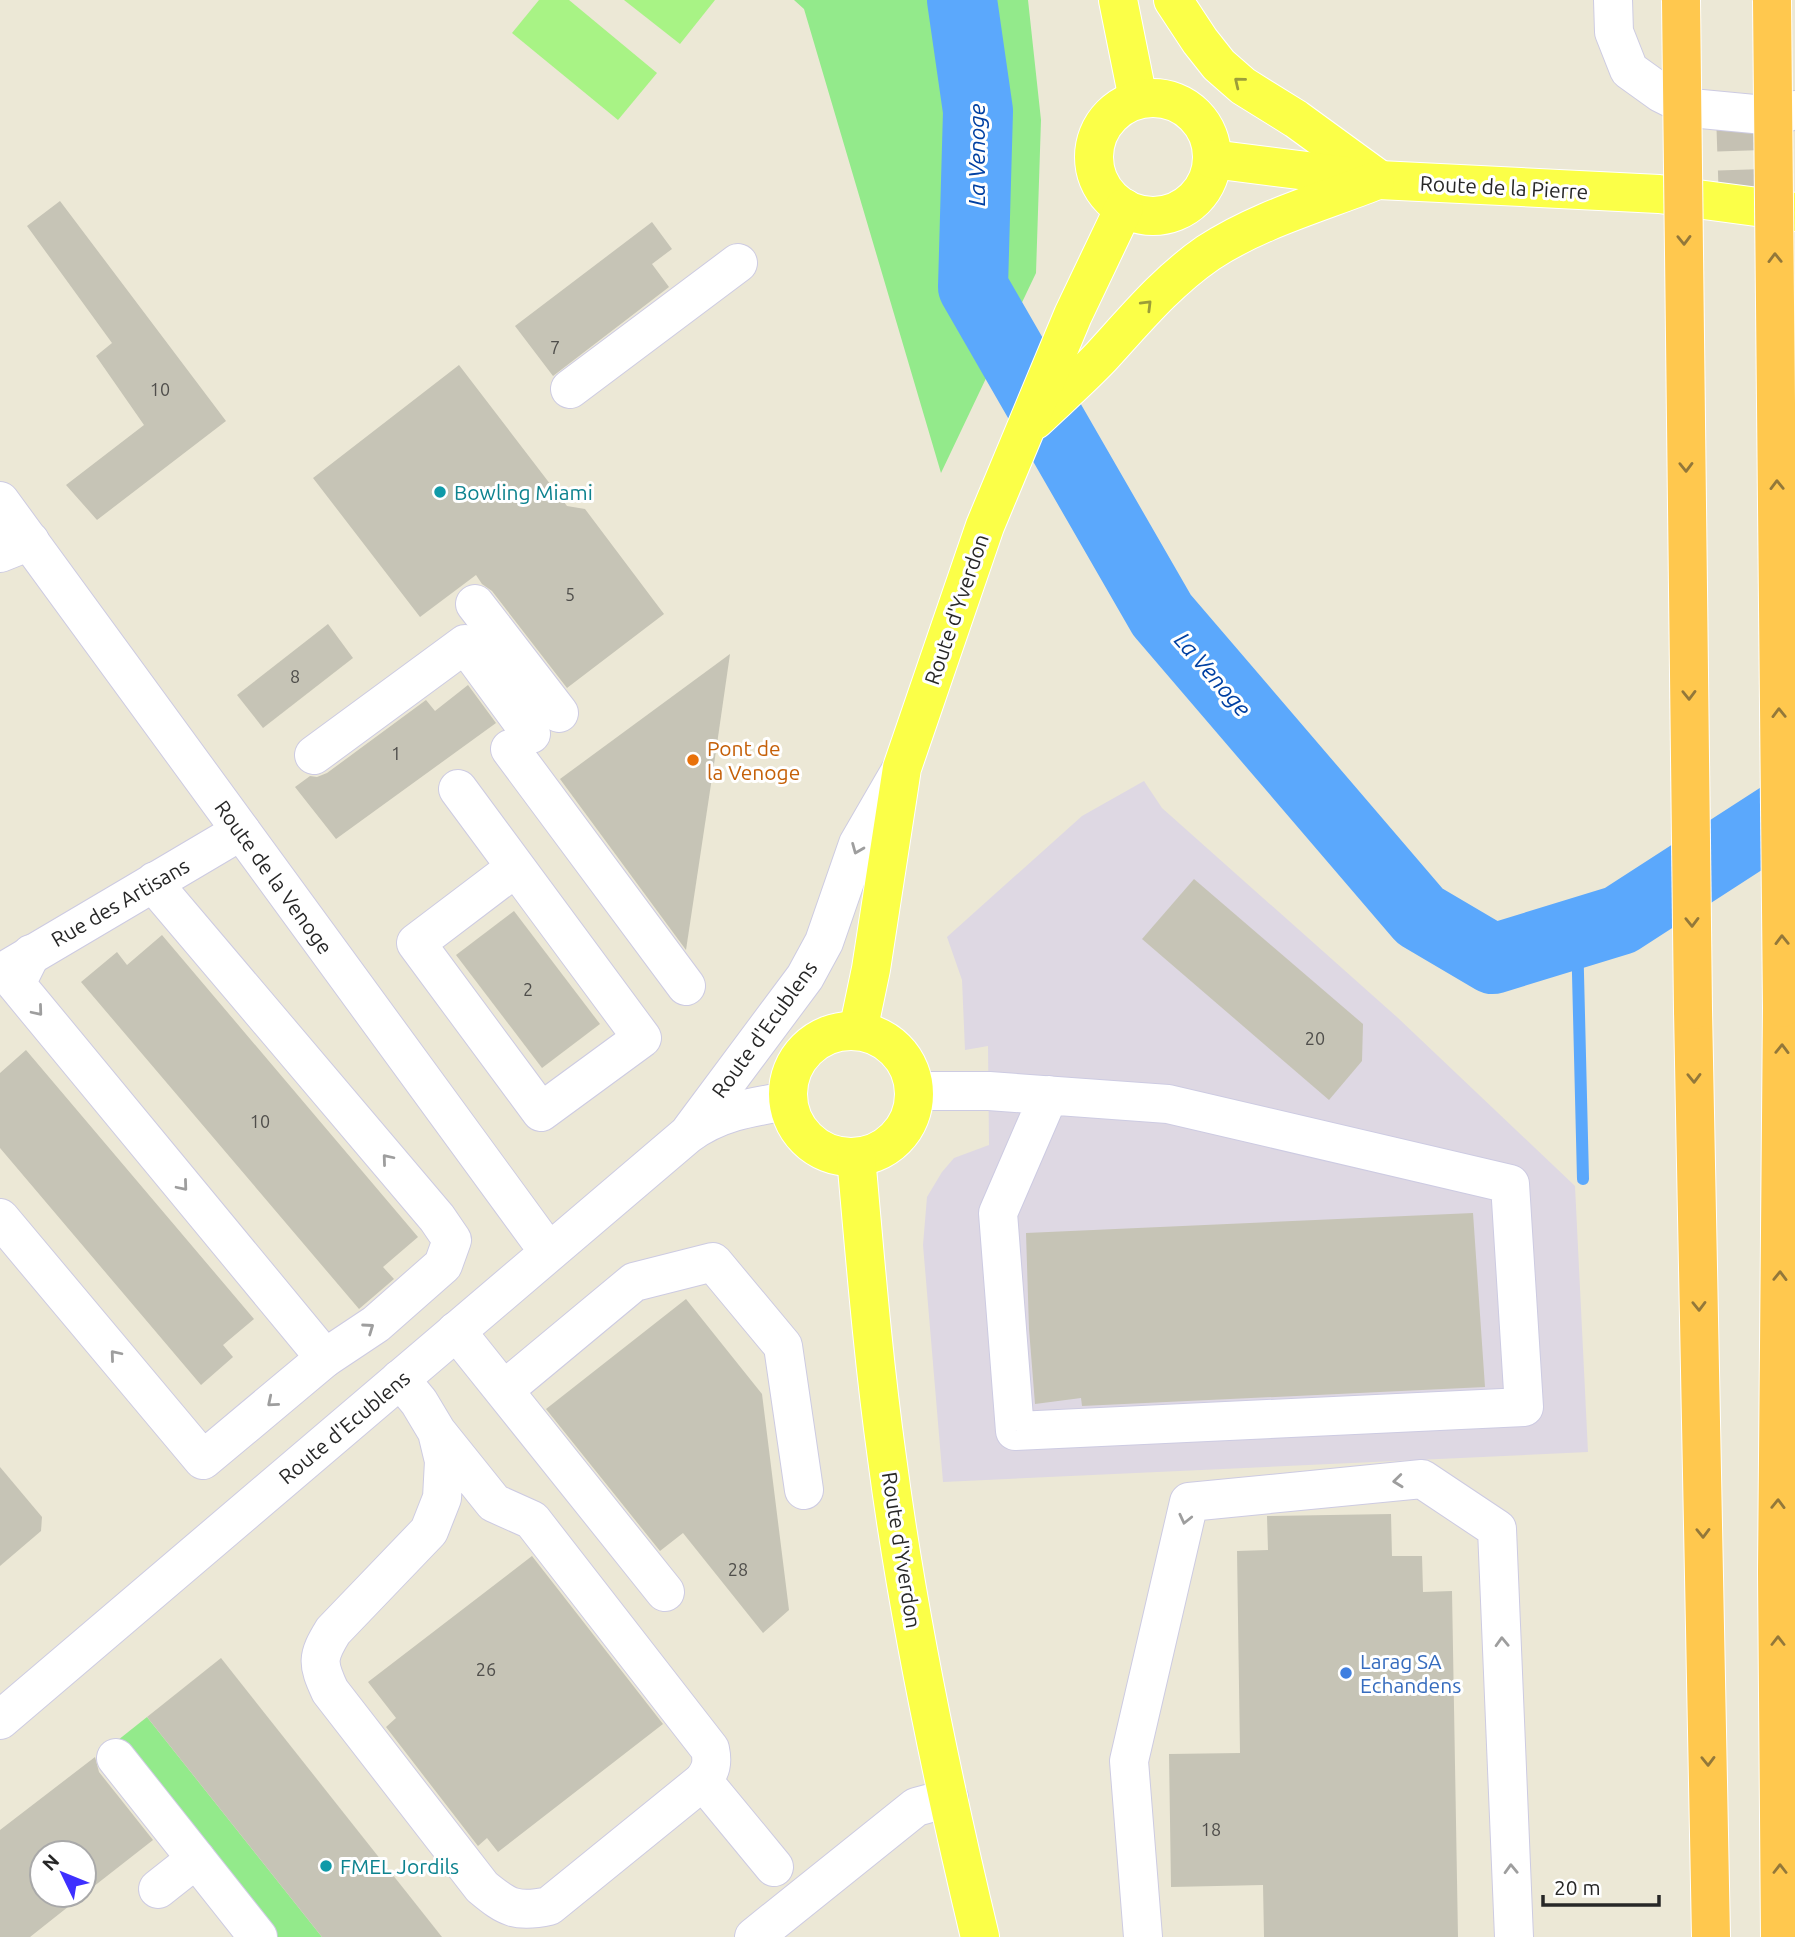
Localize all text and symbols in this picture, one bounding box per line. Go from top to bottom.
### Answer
one-way arrow [1234,77,1246,90]
water label: La Venoge [964,103,989,206]
street label: Route de la Pierre [1419,171,1589,203]
one-way arrow [1676,234,1691,245]
one-way arrow [1767,252,1782,263]
one-way arrow [1138,301,1151,314]
house number: 7 [550,337,560,357]
house number: 10 [150,379,170,399]
one-way arrow [1678,462,1694,473]
one-way arrow [1769,479,1785,490]
place label: Bowling Miami [454,480,593,504]
marker: Bowling Miami [432,484,448,500]
street label: Route d'Yverdon [919,531,993,687]
house number: 5 [565,584,575,604]
water label: La Venoge [1170,627,1256,721]
house number: 8 [290,666,300,686]
one-way arrow [1681,690,1697,700]
one-way arrow [1771,707,1787,717]
place label: Pont de la Venoge [707,736,800,784]
house number: 1 [391,743,401,763]
marker: Pont de la Venoge [685,752,701,768]
street label: Route de la Venoge [210,796,338,958]
one-way arrow [852,842,866,854]
street label: Rue des Artisans [47,853,193,951]
one-way arrow [1684,917,1700,928]
one-way arrow [1774,934,1790,945]
street label: Route d'Ecublens [706,956,822,1102]
house number: 2 [523,979,533,999]
one-way arrow [29,1004,42,1016]
house number: 20 [1305,1028,1325,1048]
one-way arrow [1774,1043,1790,1054]
one-way arrow [1686,1073,1702,1084]
house number: 10 [250,1111,270,1131]
one-way arrow [383,1155,395,1168]
one-way arrow [175,1178,187,1191]
one-way arrow [1772,1271,1788,1281]
one-way arrow [1691,1300,1706,1311]
one-way arrow [361,1324,374,1336]
one-way arrow [111,1350,123,1363]
street label: Route d'Ecublens [274,1365,414,1489]
one-way arrow [268,1394,281,1406]
street label: Route d'Yverdon [878,1470,926,1630]
one-way arrow [1392,1473,1403,1488]
one-way arrow [1770,1498,1786,1509]
one-way arrow [1178,1513,1193,1525]
one-way arrow [1696,1528,1711,1539]
house number: 28 [728,1559,748,1579]
one-way arrow [1494,1636,1509,1647]
one-way arrow [1770,1636,1786,1646]
place label: Larag SA Echandens [1360,1649,1461,1697]
house number: 26 [476,1659,496,1679]
marker: Larag SA Echandens [1338,1665,1354,1681]
one-way arrow [1700,1756,1716,1766]
house number: 18 [1201,1819,1221,1839]
north arrow [28,1839,98,1909]
text: N [38,1850,63,1875]
place label: FMEL Jordils [340,1854,459,1878]
marker: FMEL Jordils [318,1858,334,1874]
one-way arrow [1504,1863,1519,1874]
one-way arrow [1772,1863,1787,1874]
scale bar [1543,1864,1658,1908]
text: 20 m [1554,1875,1601,1899]

